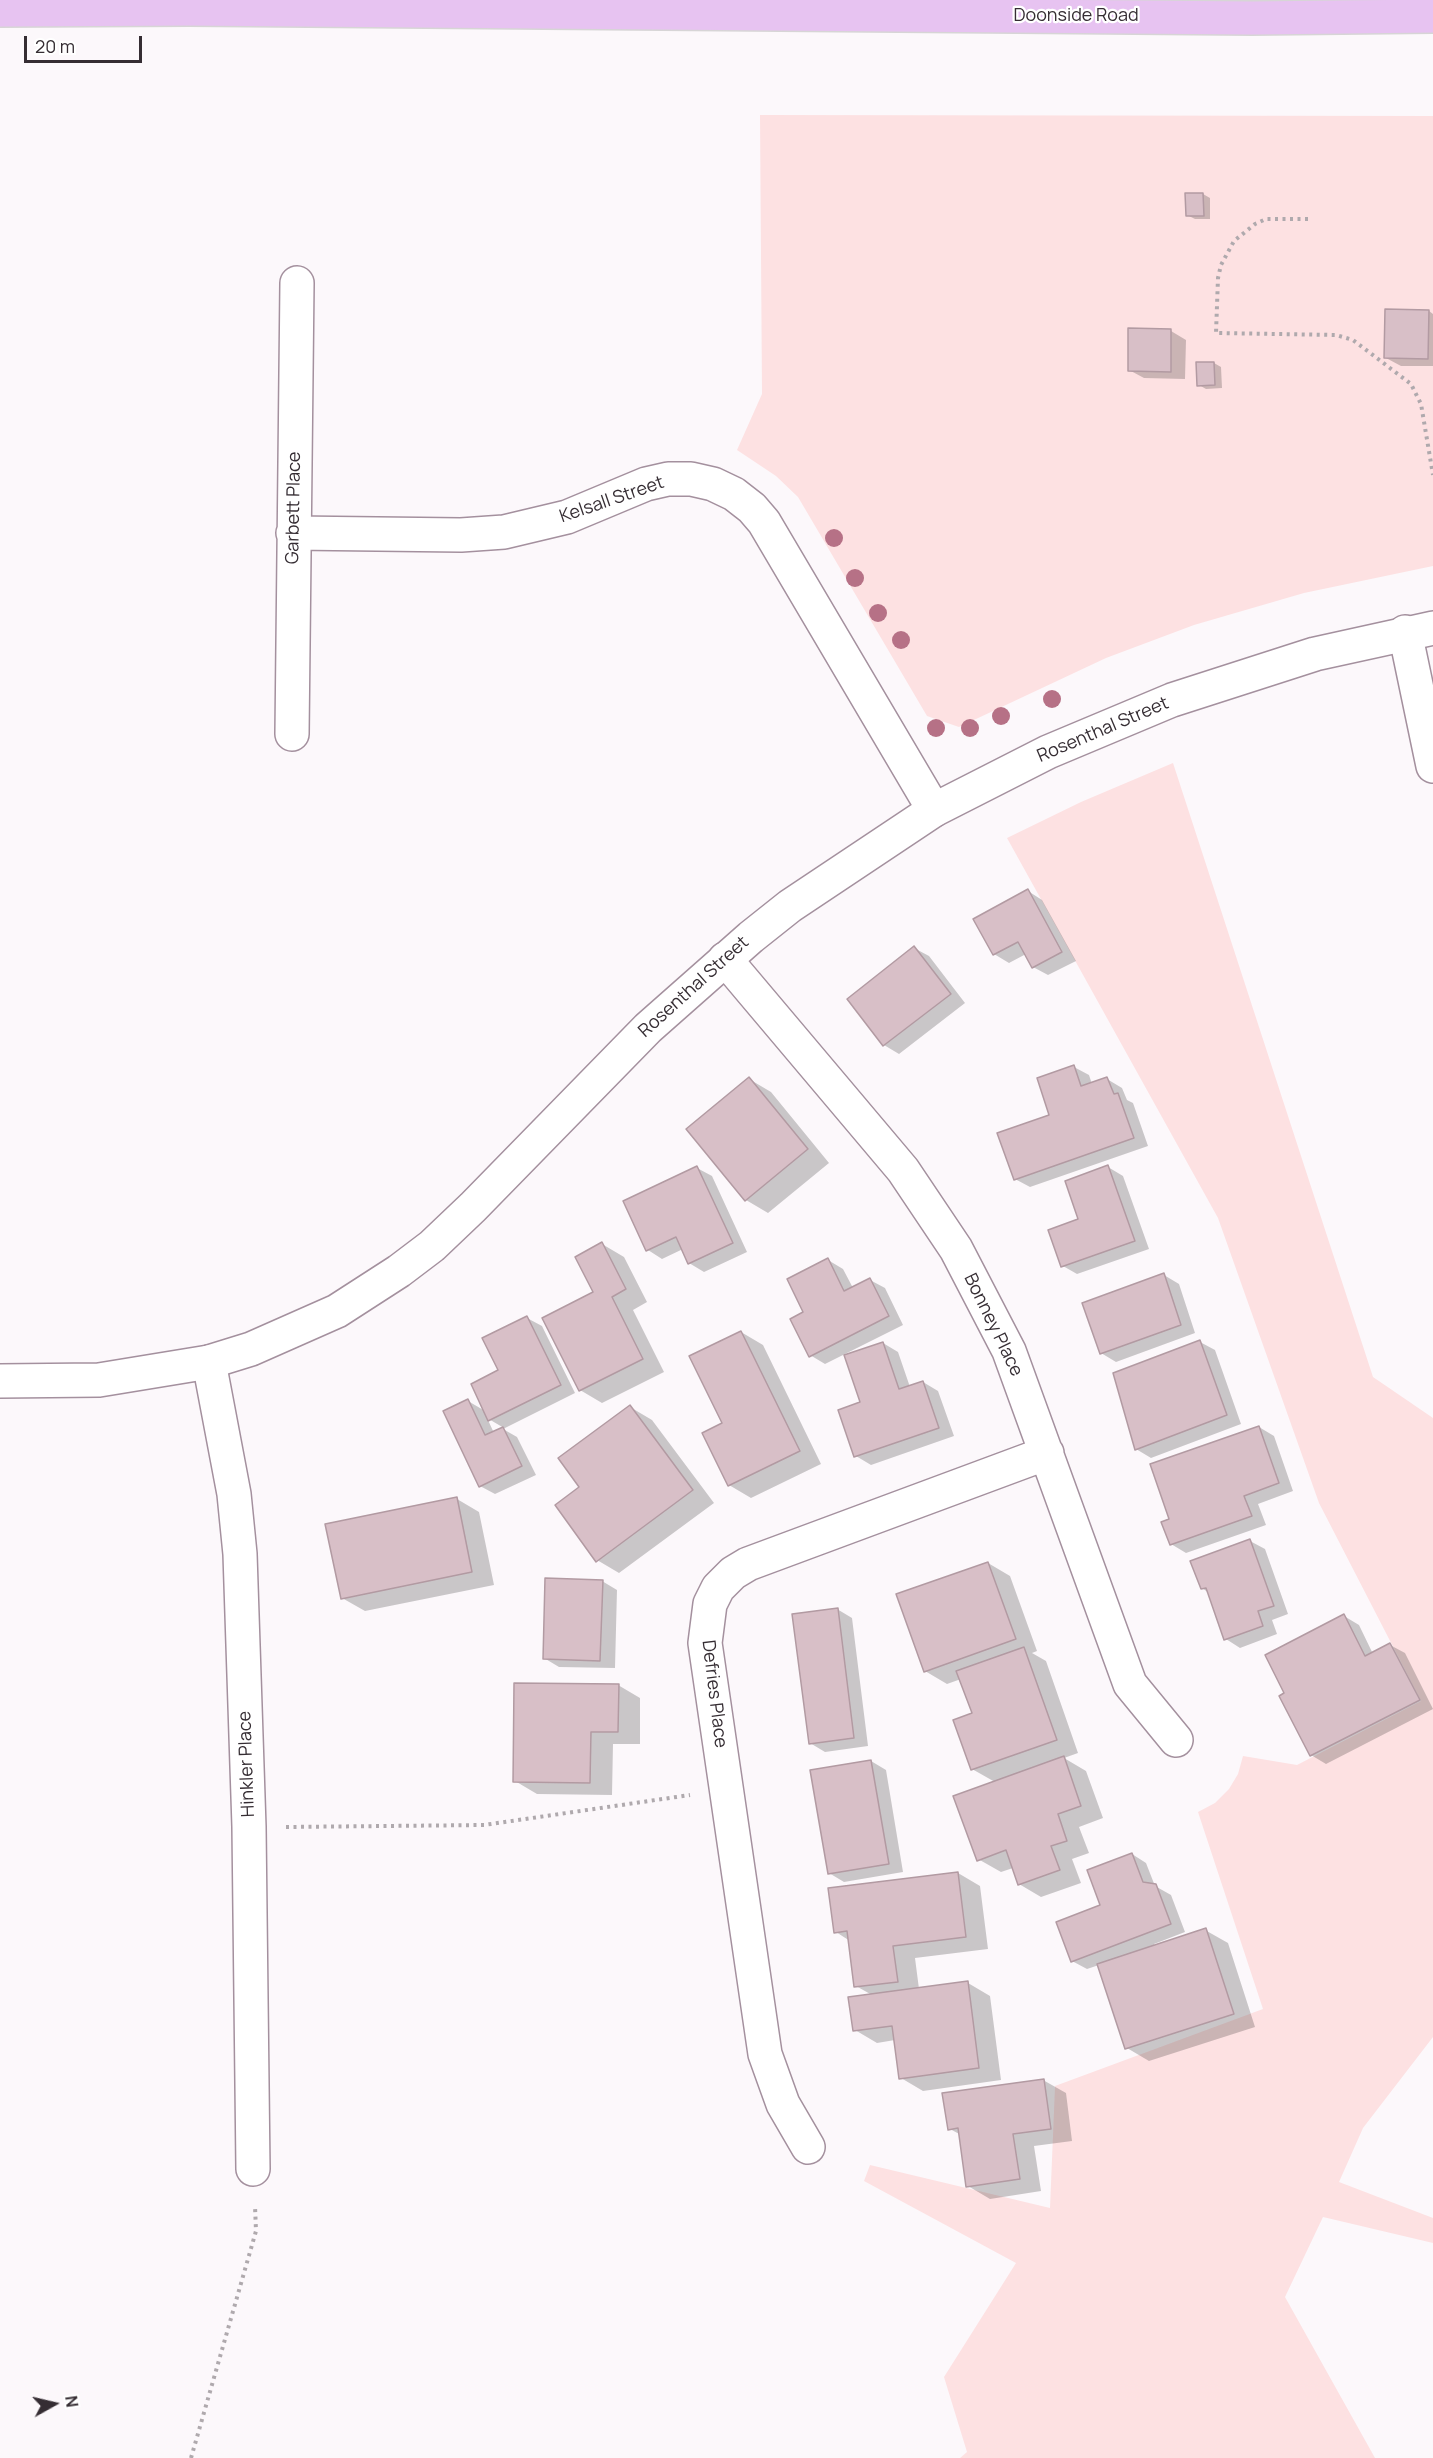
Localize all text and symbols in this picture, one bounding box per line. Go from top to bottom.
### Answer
street label: Doonside Road [1013,5,1139,27]
scale bar [27,24,146,62]
text: 20 m [35,34,75,58]
street label: Garbett Place [282,452,306,564]
street label: Kelsall Street [557,472,667,528]
street label: Rosenthal Street [1034,693,1172,767]
street label: Rosenthal Street [634,932,754,1042]
street label: Bonney Place [959,1270,1027,1380]
street label: Defries Place [697,1639,731,1749]
street label: Hinkler Place [234,1711,260,1817]
north arrow [24,2374,84,2434]
text: N [60,2394,84,2409]

